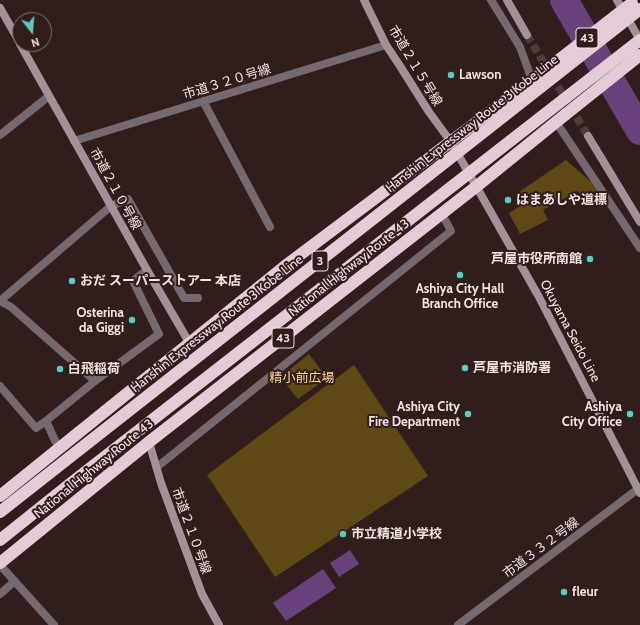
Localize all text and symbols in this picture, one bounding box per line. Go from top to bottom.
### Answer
north arrow [12,12,52,52]
street label: 市道２１５号線 [385,23,445,109]
road number: 43 [576,28,598,48]
text: N [29,35,41,50]
street label: Hanshin Expressway Route 3 Kobe Line [383,52,561,196]
street label: 市道３２０号線 [181,61,273,103]
place label: Lawson [459,67,501,83]
marker: Lawson [446,70,456,80]
street label: 市道２１０号線 [86,145,144,233]
place label: はまあしや道標 [516,192,607,208]
marker: はまあしや道標 [503,195,513,205]
street label: National Highway Route 43 [285,216,413,320]
road number: 3 [312,251,328,271]
place label: 芦屋市役所南館 [491,251,582,267]
street label: Hanshin Expressway Route 3 Kobe Line [128,252,306,396]
marker: 芦屋市役所南館 [585,254,595,264]
marker: Ashiya City Hall Branch Office [455,270,465,280]
place label: おだ スーパーストアー 本店 [80,273,241,289]
marker: おだ スーパーストアー 本店 [67,276,77,286]
street label: Okuyama Seido Line [537,277,603,385]
place label: Ashiya City Hall Branch Office [416,281,504,312]
place label: Osterina da Giggi [76,305,124,336]
marker: Osterina da Giggi [127,315,137,325]
road number: 43 [272,328,294,348]
place label: 芦屋市消防署 [473,360,551,376]
place label: 白飛稲荷 [68,361,120,377]
marker: 芦屋市消防署 [460,363,470,373]
marker: 白飛稲荷 [55,364,65,374]
park label: 精小前広場 [270,370,334,386]
place label: Ashiya City Fire Department [368,399,460,430]
place label: Ashiya City Office [562,399,622,430]
marker: Ashiya City Fire Department [463,409,473,419]
marker: Ashiya City Office [625,409,635,419]
street label: National Highway Route 43 [31,416,157,522]
street label: 市道２１０号線 [168,486,214,576]
street label: 市道３３２号線 [500,514,582,582]
place label: 市立精道小学校 [351,526,442,542]
marker: 市立精道小学校 [338,529,348,539]
place label: fleur [572,584,598,600]
marker: fleur [559,587,569,597]

